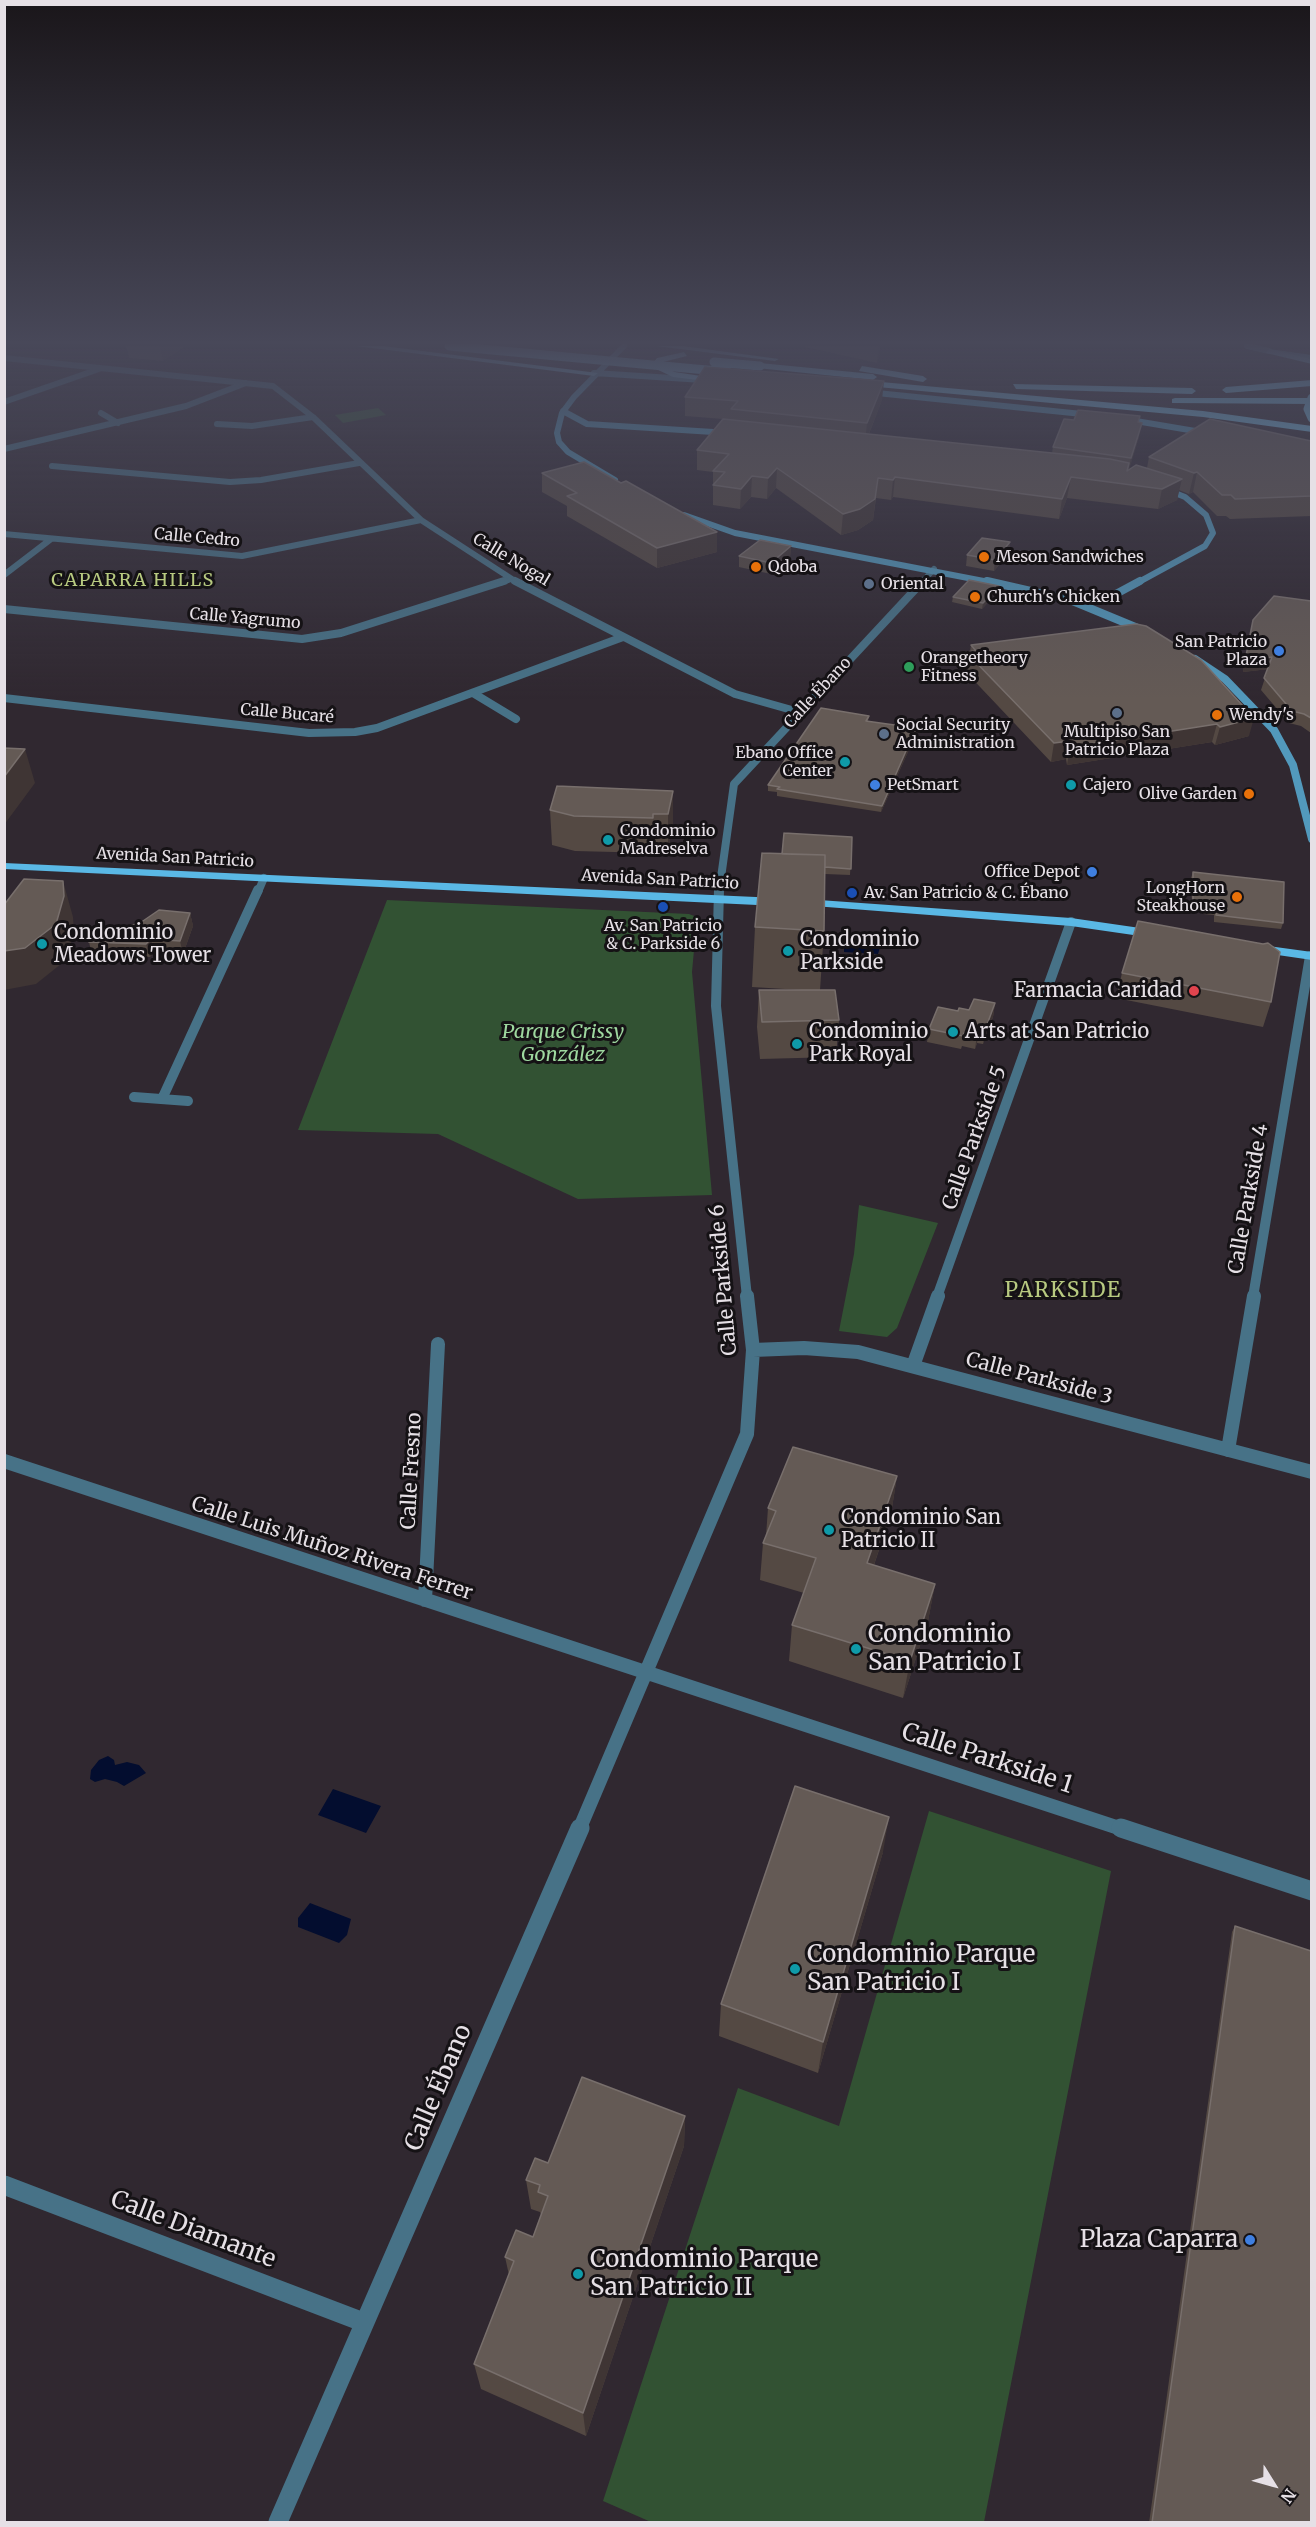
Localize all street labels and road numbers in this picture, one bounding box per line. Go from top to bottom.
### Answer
street label: Calle Cedro [153,525,241,551]
street label: Calle Nogal [469,530,553,590]
street label: Calle Yagrumo [189,605,301,633]
street label: Calle Ébano [780,654,856,732]
street label: Calle Bucaré [239,700,335,728]
street label: Avenida San Patricio [96,844,254,872]
street label: Avenida San Patricio [581,866,739,894]
street label: Calle Parkside 5 [938,1063,1012,1213]
street label: Calle Parkside 4 [1224,1122,1274,1276]
street label: Calle Parkside 6 [705,1203,743,1357]
street label: Calle Parkside 3 [963,1348,1115,1410]
street label: Calle Fresno [397,1412,427,1530]
street label: Calle Luis Muñoz Rivera Ferrer [188,1492,476,1606]
street label: Calle Parkside 1 [898,1718,1076,1800]
street label: Calle Ébano [399,2020,479,2156]
street label: Calle Diamante [107,2185,279,2275]

